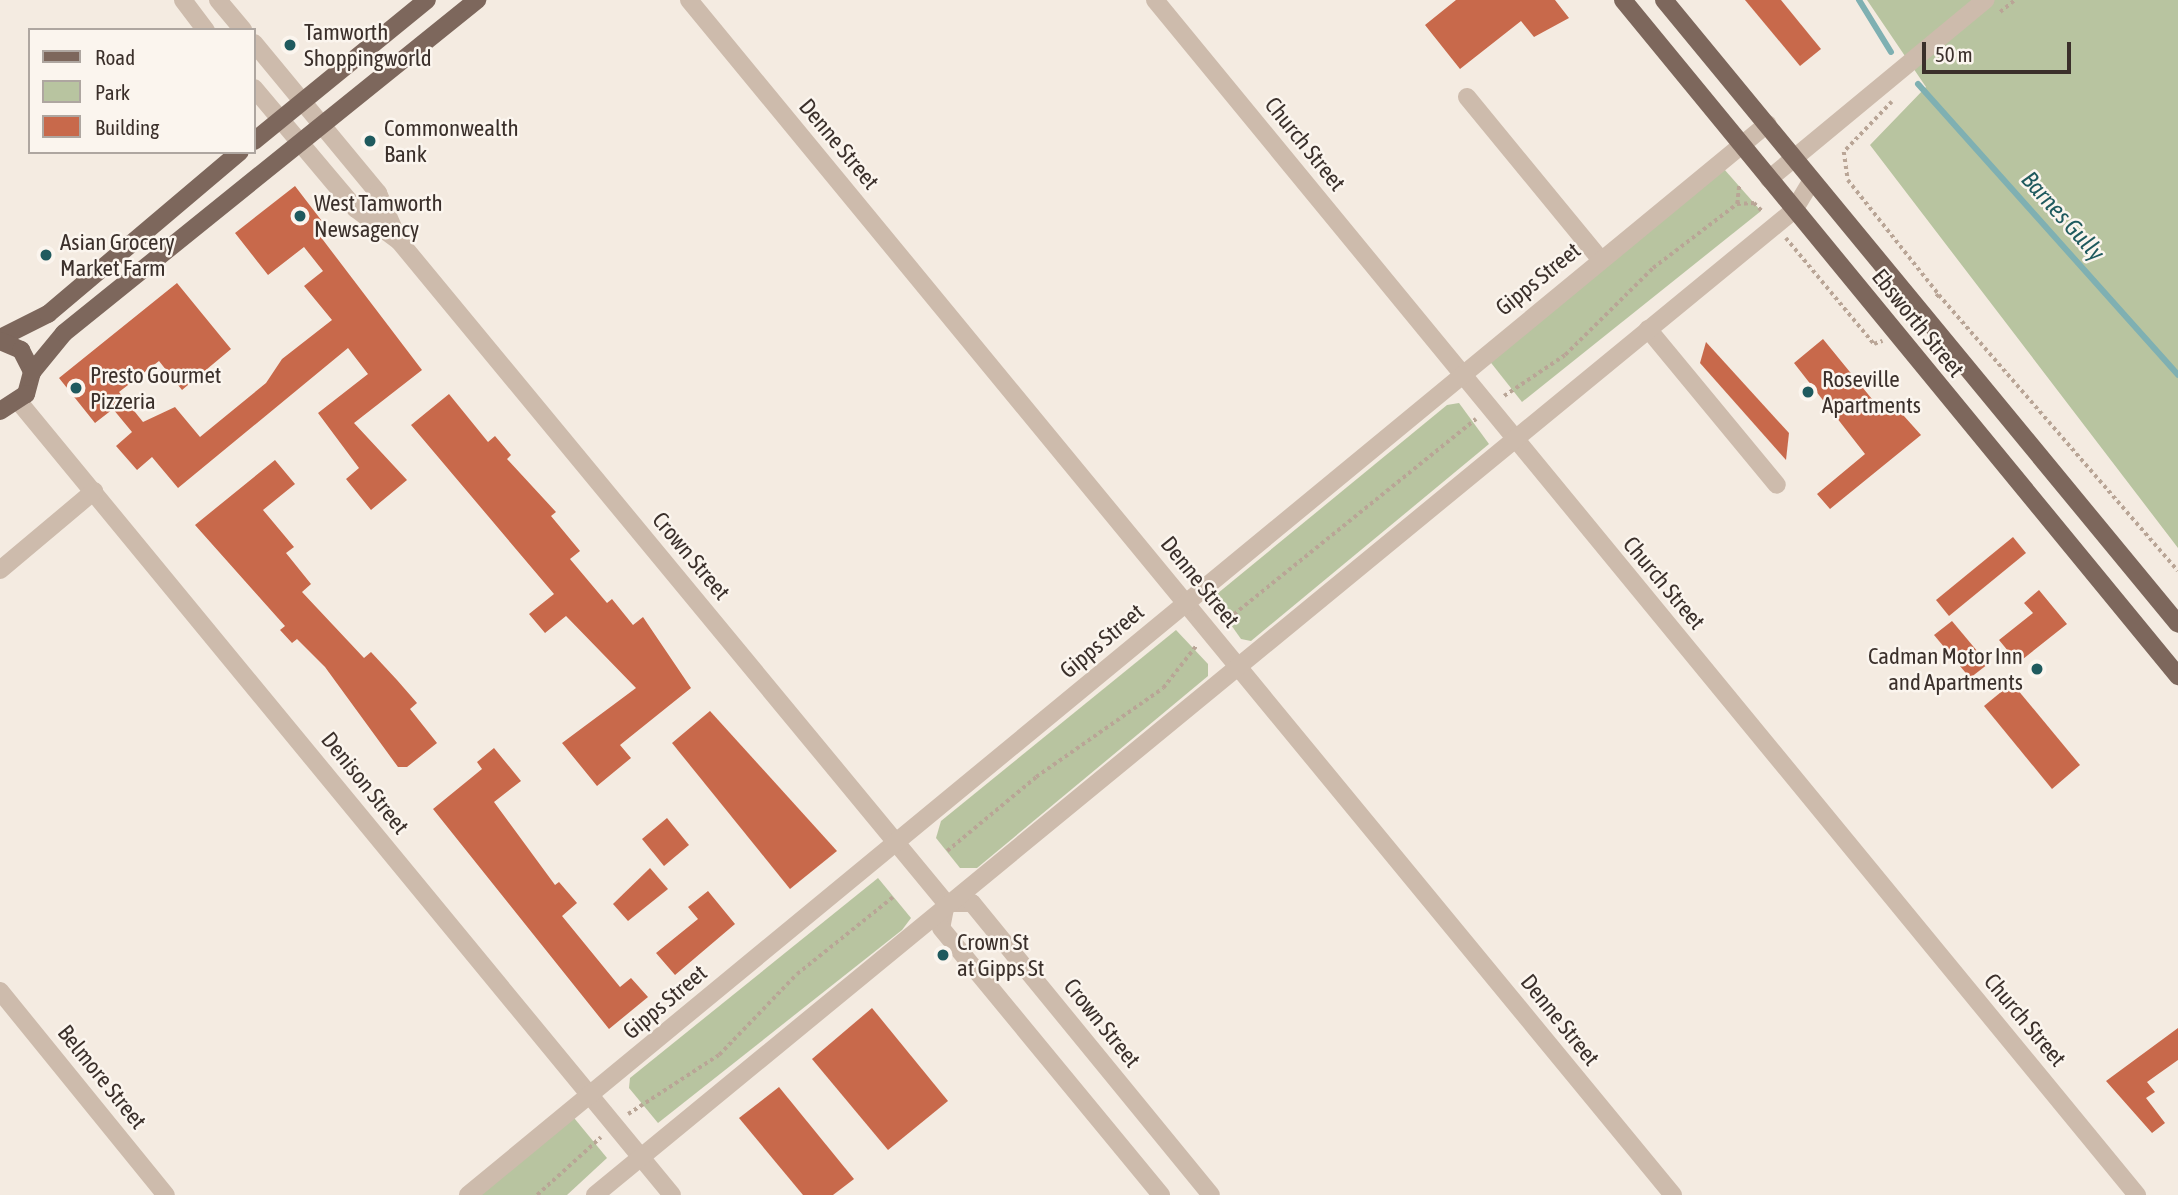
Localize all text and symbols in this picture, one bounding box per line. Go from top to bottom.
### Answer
place label: Tamworth Shoppingworld [304,18,432,72]
legend [28,28,256,154]
scale bar [1926,28,2075,72]
marker: Tamworth Shoppingworld [282,37,298,53]
text: 50 m [1935,42,1973,66]
text: Road [95,45,135,69]
text: Park [95,80,130,104]
street label: Church Street [1259,92,1351,196]
street label: Denne Street [793,93,885,195]
place label: Commonwealth Bank [384,114,519,168]
text: Building [95,115,159,139]
marker: Commonwealth Bank [362,133,378,149]
water label: Barnes Gully [2015,165,2111,267]
place label: West Tamworth Newsagency [314,189,443,243]
marker: West Tamworth Newsagency [292,208,308,224]
place label: Asian Grocery Market Farm [60,228,175,282]
street label: Gipps Street [1490,236,1586,322]
marker: Asian Grocery Market Farm [38,247,54,263]
street label: Ebsworth Street [1866,263,1970,383]
place label: Presto Gourmet Pizzeria [90,361,221,415]
place label: Roseville Apartments [1822,365,1921,419]
marker: Presto Gourmet Pizzeria [68,380,84,396]
marker: Roseville Apartments [1800,384,1816,400]
street label: Crown Street [646,506,736,606]
street label: Denne Street [1155,531,1245,633]
street label: Church Street [1617,531,1711,635]
street label: Gipps Street [1054,598,1150,684]
place label: Cadman Motor Inn and Apartments [1868,642,2023,696]
marker: Cadman Motor Inn and Apartments [2029,661,2045,677]
street label: Denison Street [315,726,415,840]
place label: Crown St at Gipps St [957,928,1044,982]
marker: Crown St at Gipps St [935,947,951,963]
street label: Gipps Street [617,959,713,1045]
street label: Church Street [1978,968,2072,1072]
street label: Denne Street [1515,969,1605,1071]
street label: Crown Street [1058,973,1146,1073]
street label: Belmore Street [52,1019,152,1135]

